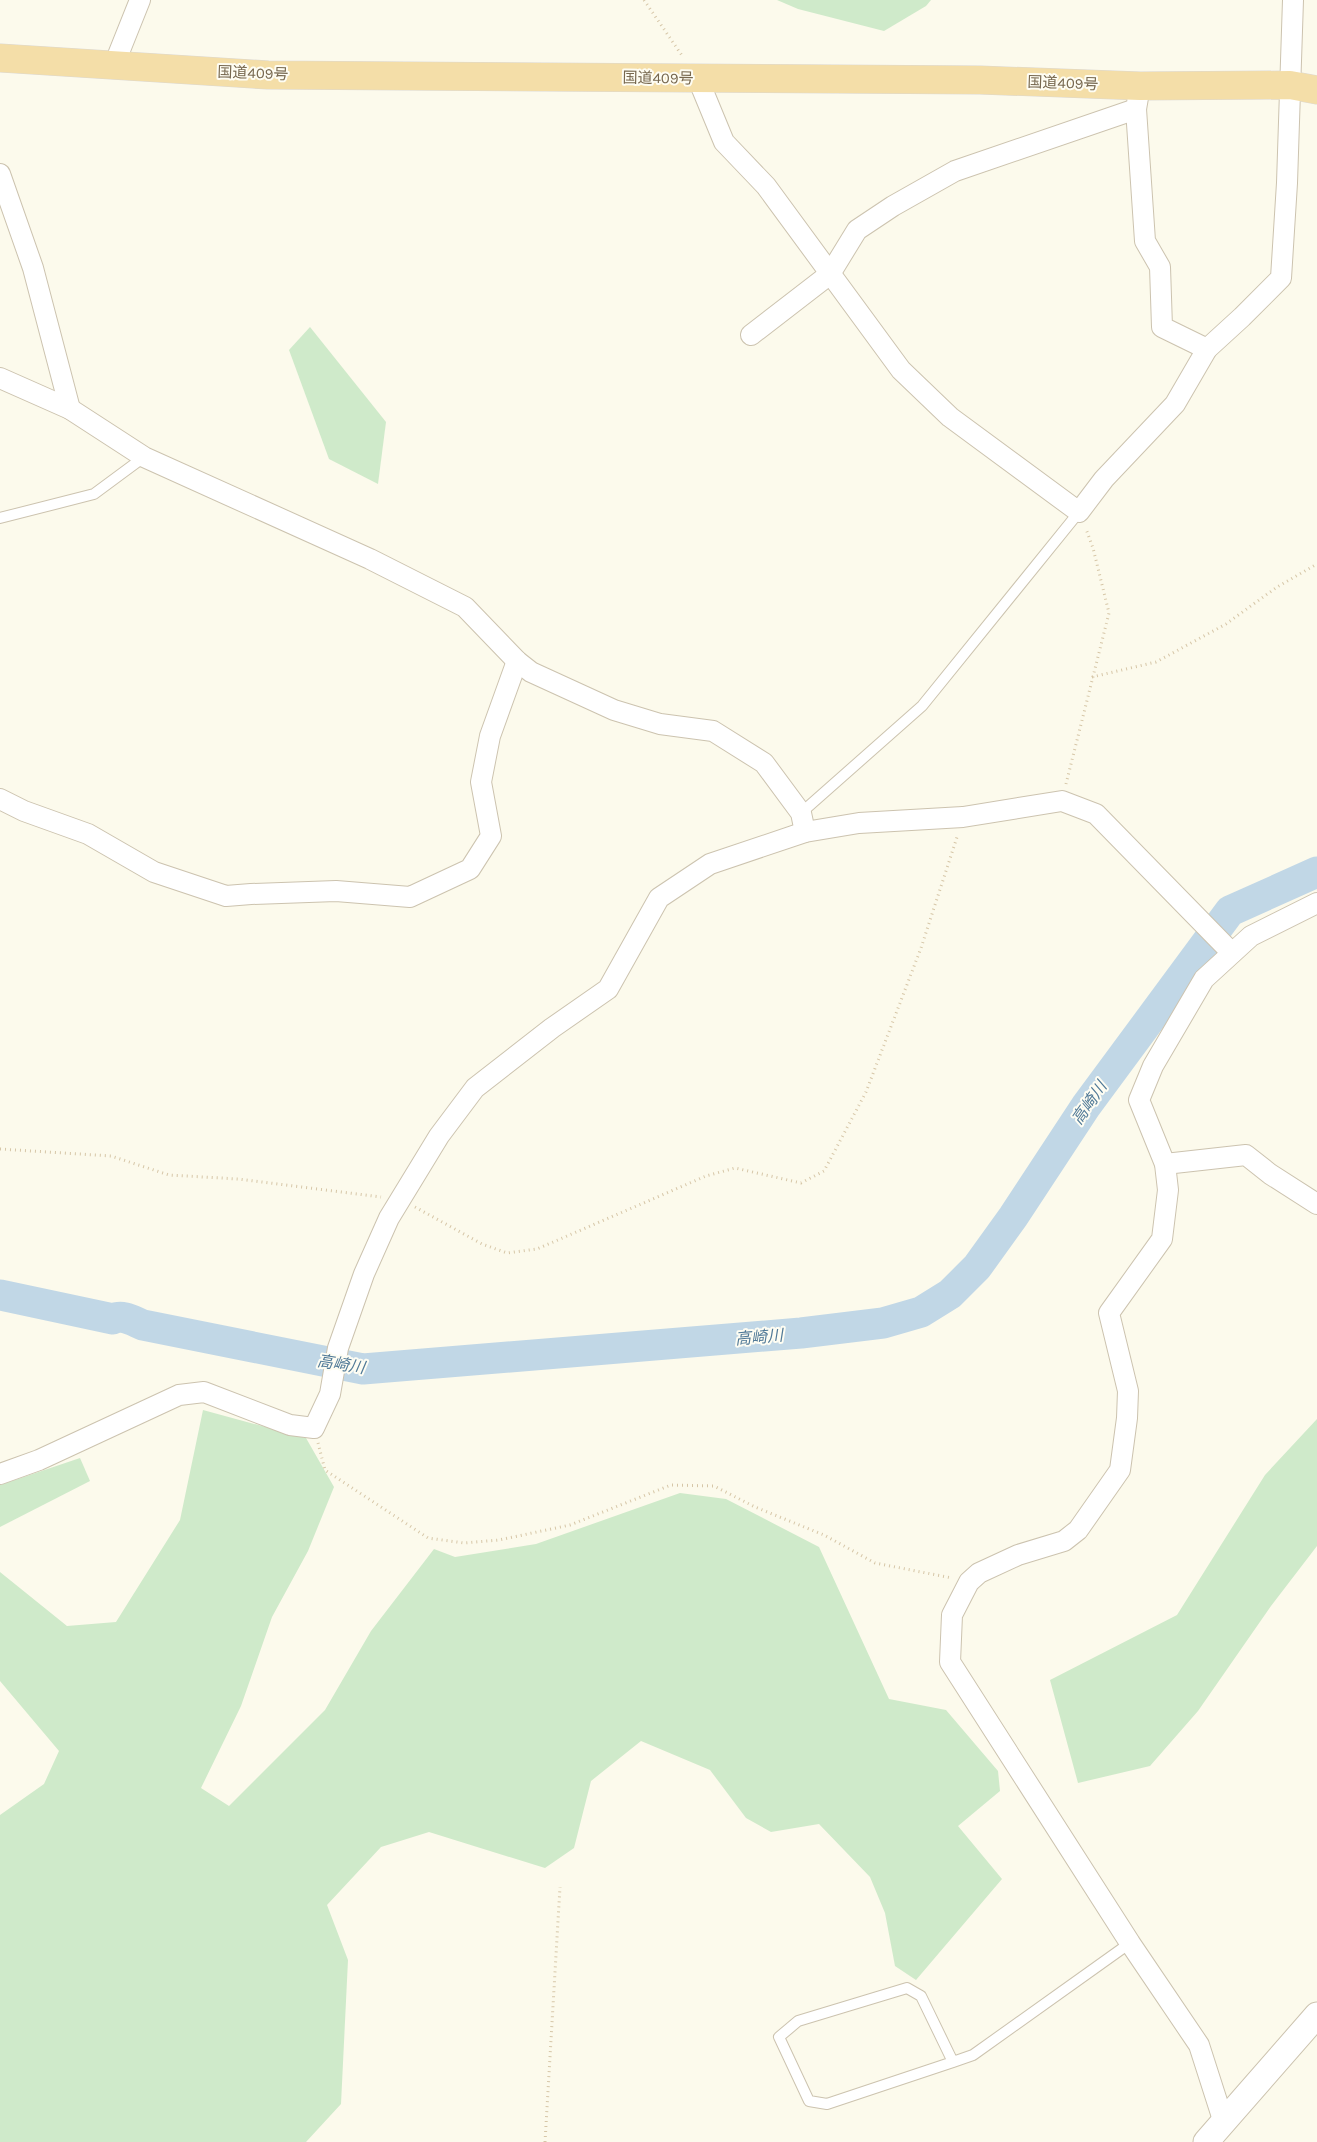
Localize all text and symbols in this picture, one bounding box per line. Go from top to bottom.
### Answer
street label: 国道409号 [217,63,289,83]
street label: 国道409号 [622,68,694,88]
street label: 国道409号 [1027,73,1099,93]
water label: 高崎川 [1067,1076,1112,1128]
water label: 高崎川 [734,1325,786,1349]
water label: 高崎川 [316,1351,368,1377]

